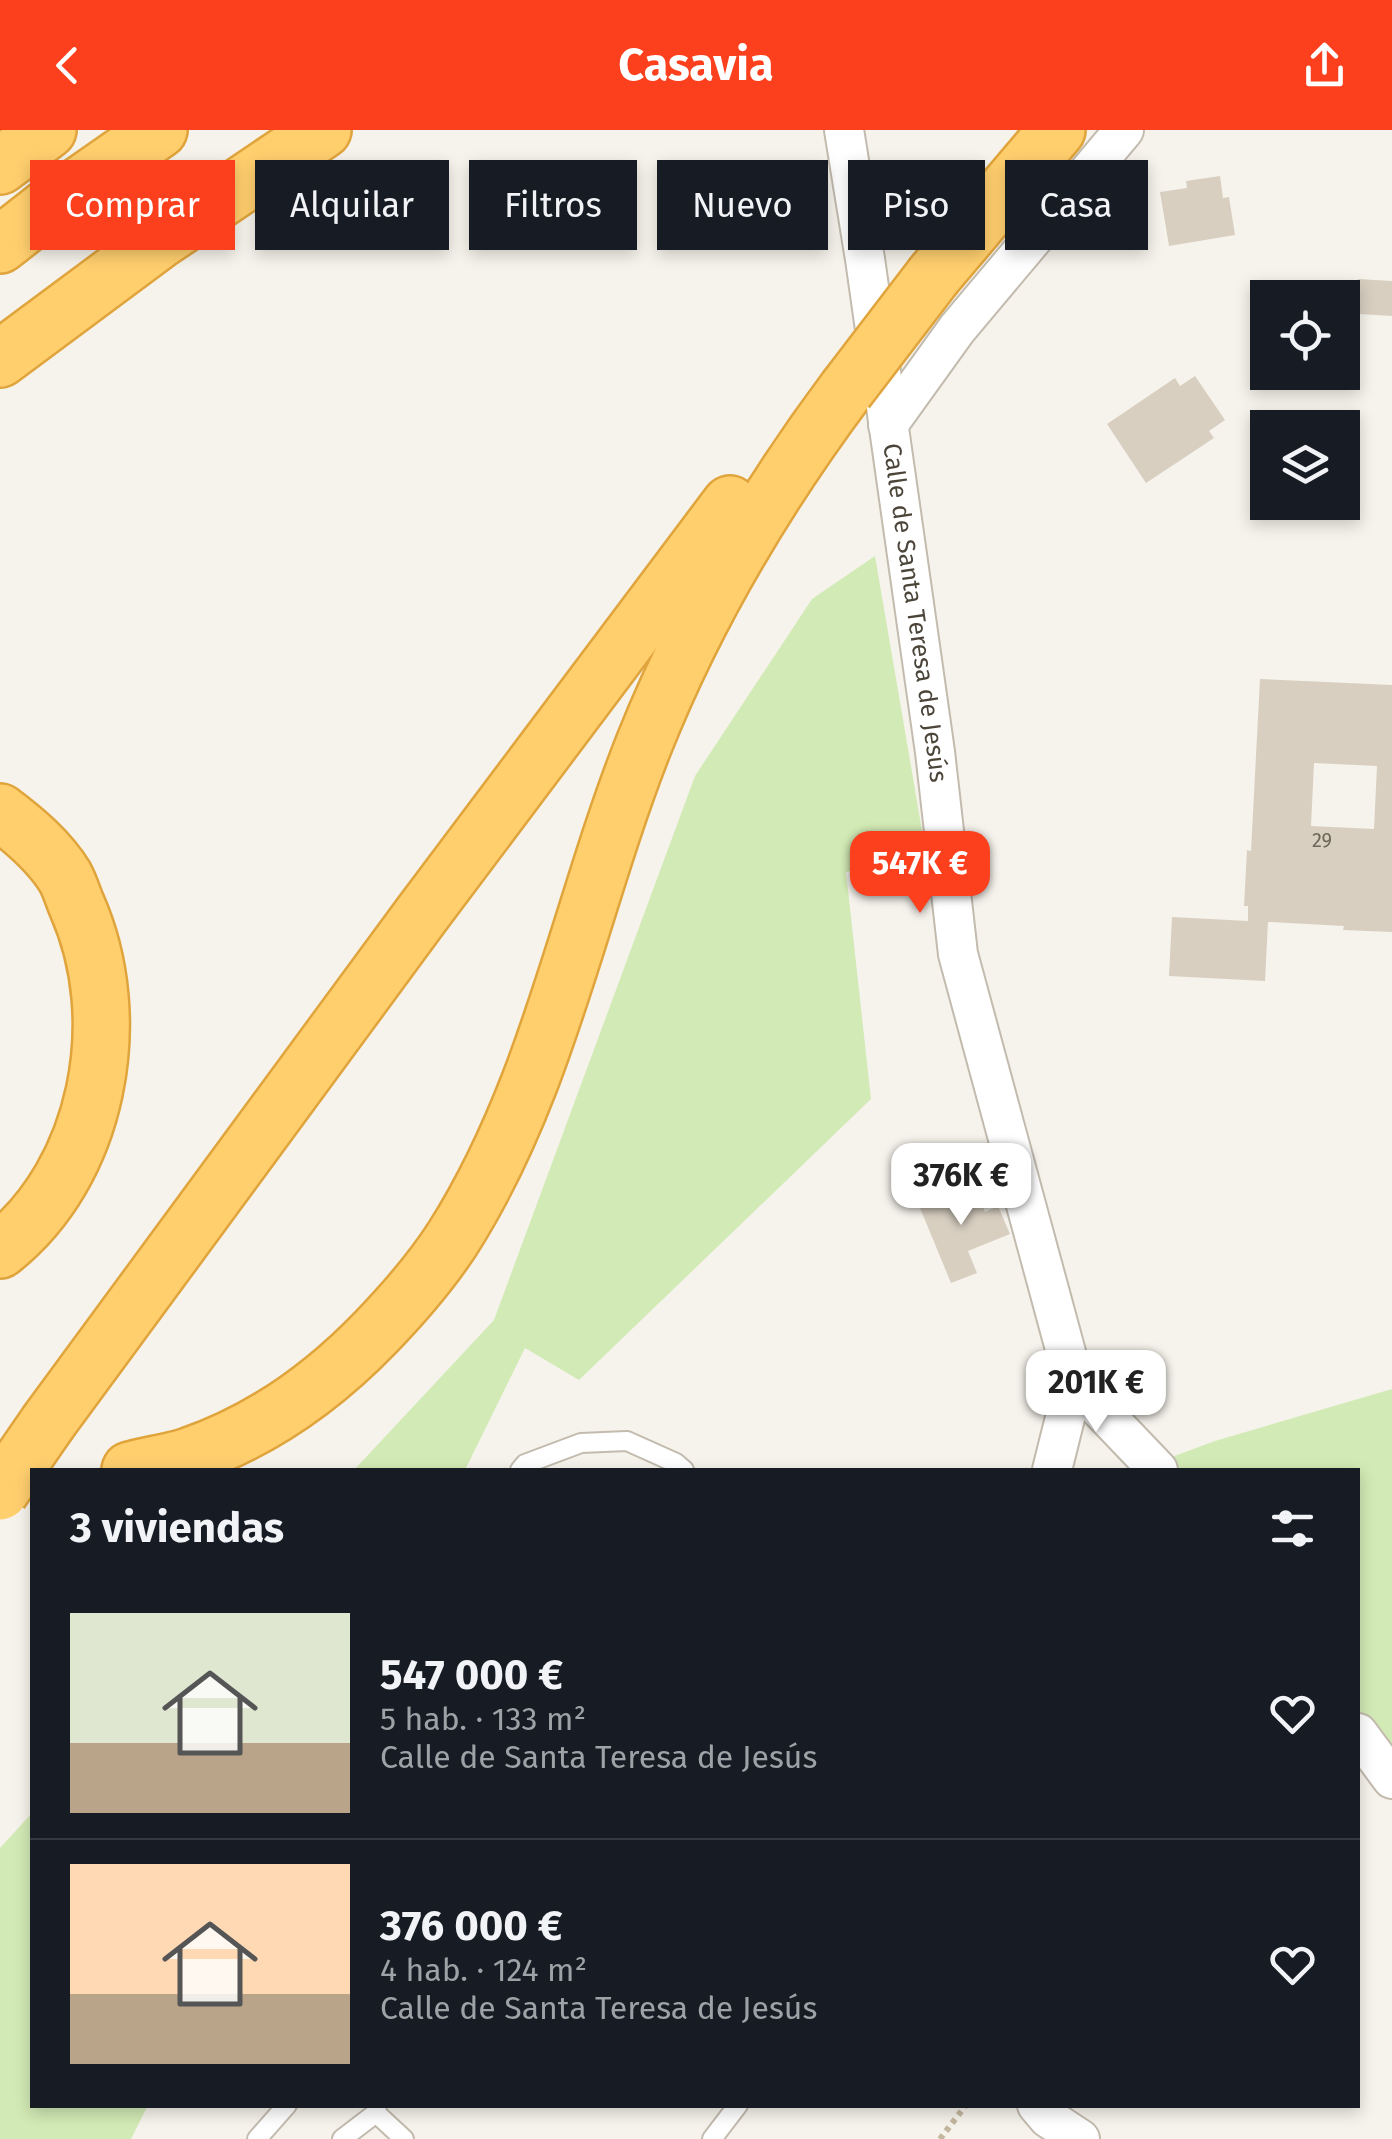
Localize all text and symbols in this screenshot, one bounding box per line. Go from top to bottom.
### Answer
icon: back [40,38,95,93]
text: Casavia [618,38,774,92]
icon: share [1297,38,1352,93]
chip: Comprar [30,160,235,250]
chip: Alquilar [255,160,449,250]
chip: Filtros [469,160,637,250]
chip: Nuevo [657,160,828,250]
chip: Piso [848,160,985,250]
chip: Casa [1005,160,1148,250]
map controls [1250,280,1360,520]
button: locate [1250,280,1360,390]
button: layers [1250,410,1360,520]
street label: Calle de Santa Teresa de Jesús [876,441,953,784]
house number: 29 [1312,828,1332,852]
pin: 547K € [839,831,1001,916]
text: 547K € [872,844,968,882]
pin: 376K € [880,1143,1042,1228]
text: 376K € [913,1156,1009,1194]
pin: 201K € [1015,1350,1177,1435]
text: 201K € [1048,1363,1144,1401]
icon: filters [1265,1501,1320,1556]
text: 3 viviendas [70,1503,284,1553]
text: 547 000 € [380,1650,563,1700]
icon: home [150,1653,270,1773]
icon: heart [1265,1686,1320,1741]
text: 5 hab. · 133 m² [380,1700,586,1738]
text: Calle de Santa Teresa de Jesús [380,1738,817,1776]
text: 376 000 € [380,1901,563,1951]
icon: home [150,1904,270,2024]
icon: heart [1265,1937,1320,1992]
text: 4 hab. · 124 m² [380,1951,587,1989]
text: Calle de Santa Teresa de Jesús [380,1989,817,2027]

